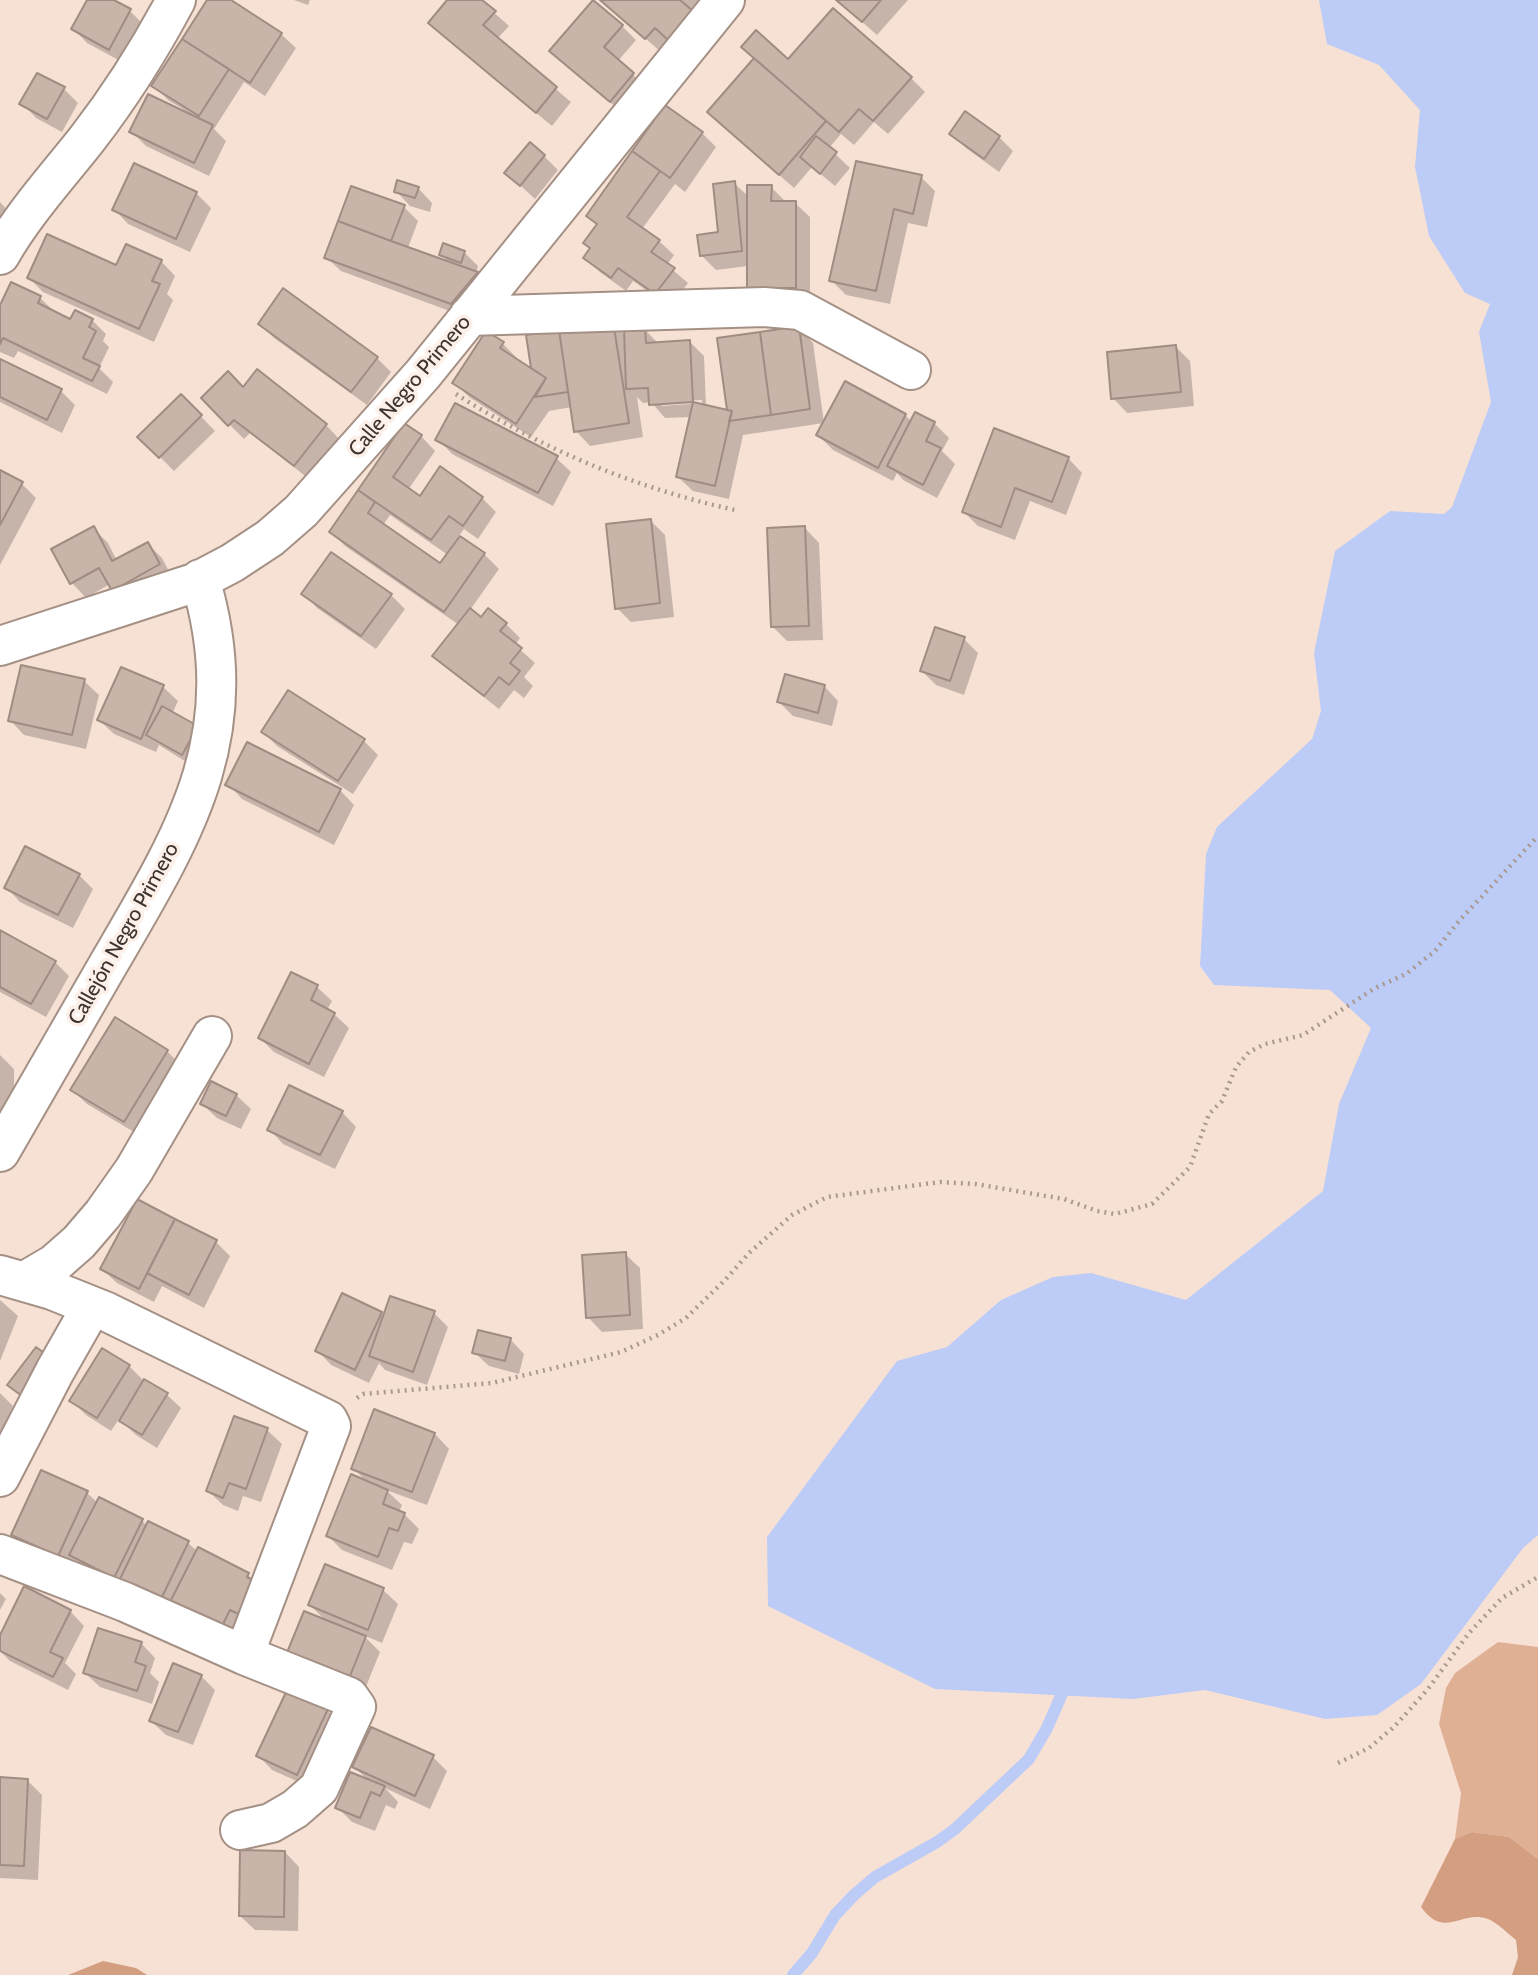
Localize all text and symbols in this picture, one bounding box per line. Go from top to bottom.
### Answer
street label: Calle Negro Primero [344,310,476,462]
street label: Callejón Negro Primero [63,839,185,1029]

